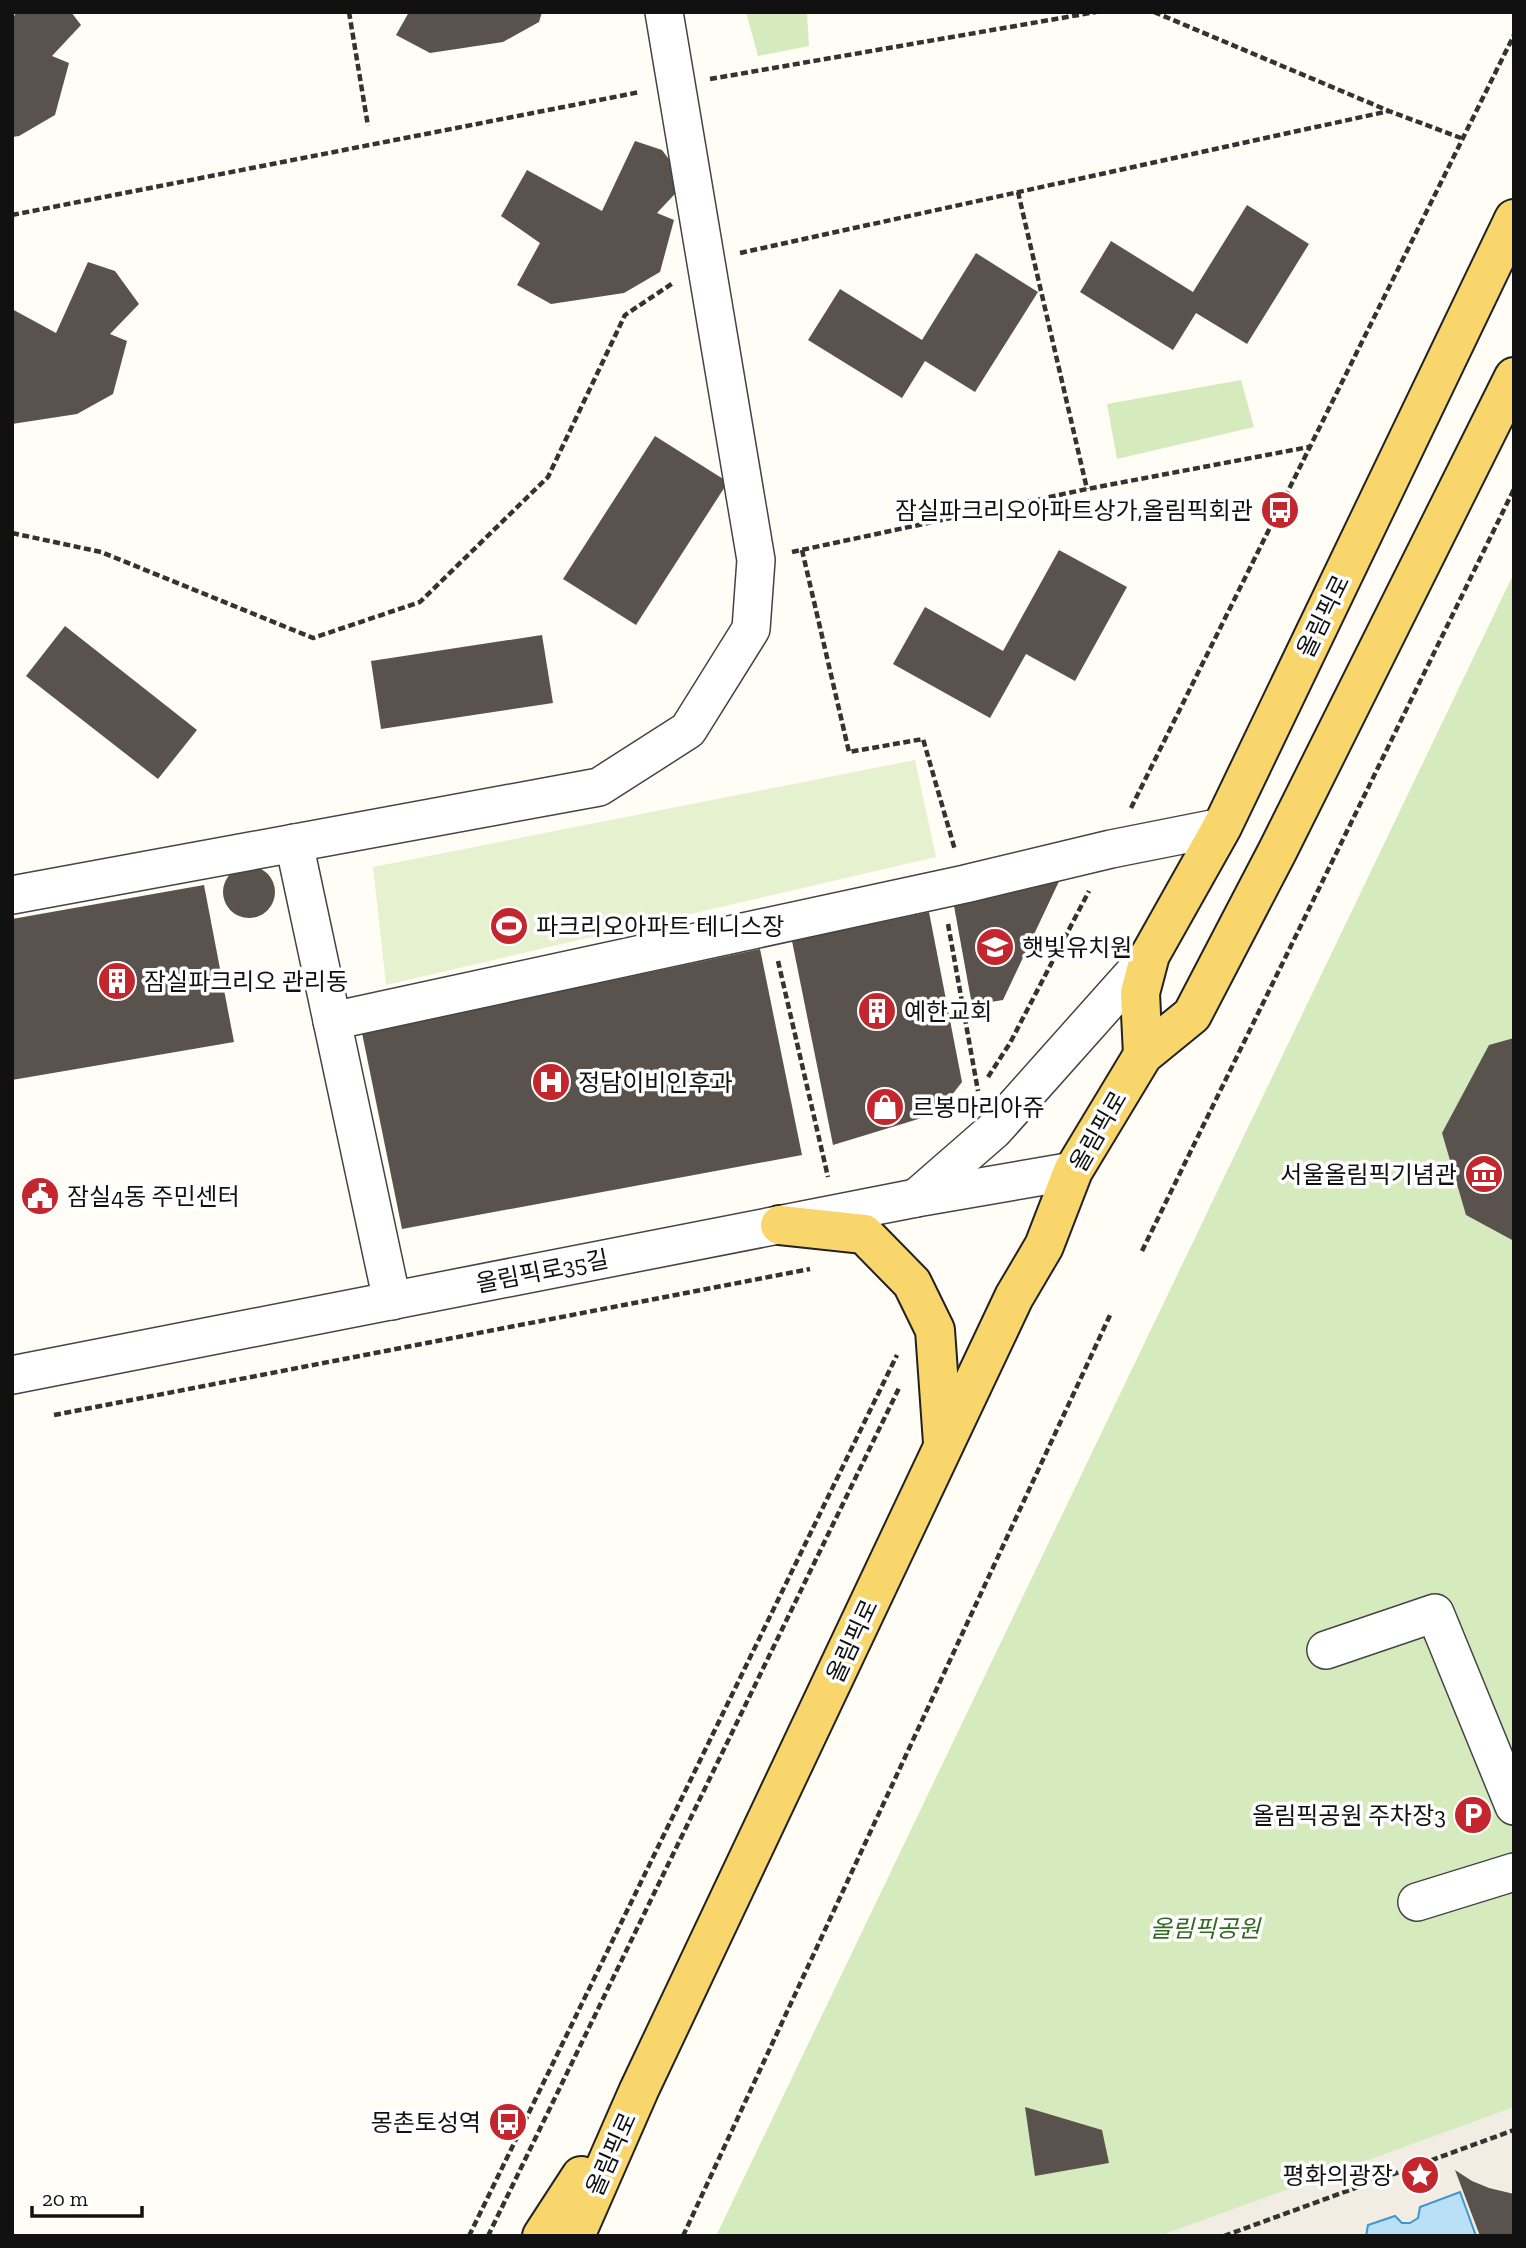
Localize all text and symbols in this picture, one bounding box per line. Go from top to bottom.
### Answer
bus stop icon: 잠실파크리오아파트상가,올림픽회관 [1259,489,1301,531]
place label: 잠실파크리오아파트상가,올림픽회관 [895,496,1253,525]
street label: 올림픽로 [1291,570,1355,662]
sports icon: 파크리오아파트 테니스장 [488,905,530,947]
place label: 파크리오아파트 테니스장 [536,912,784,941]
school or university icon: 햇빛유치원 [974,926,1016,968]
place label: 햇빛유치원 [1022,933,1132,962]
building icon: 잠실파크리오 관리동 [96,960,138,1002]
place label: 잠실파크리오 관리동 [144,967,348,996]
building icon: 예한교회 [856,990,898,1032]
place label: 예한교회 [904,997,992,1026]
hospital icon: 정담이비인후과 [530,1061,572,1103]
place label: 정담이비인후과 [578,1068,733,1097]
shop icon: 르봉마리아쥬 [864,1086,906,1128]
street label: 올림픽로 [1063,1086,1133,1176]
place label: 르봉마리아쥬 [912,1093,1044,1122]
museum icon: 서울올림픽기념관 [1463,1153,1505,1195]
place label: 서울올림픽기념관 [1280,1160,1457,1189]
public building icon: 잠실4동 주민센터 [19,1175,61,1217]
place label: 잠실4동 주민센터 [67,1182,240,1211]
street label: 올림픽로35길 [473,1244,611,1298]
street label: 올림픽로 [820,1595,884,1687]
parking icon: 올림픽공원 주차장3 [1452,1794,1494,1836]
place label: 올림픽공원 주차장3 [1252,1801,1446,1830]
park label: 올림픽공원 [1150,1914,1262,1943]
bus stop icon: 몽촌토성역 [487,2101,529,2143]
place label: 몽촌토성역 [371,2108,481,2137]
street label: 올림픽로 [580,2108,642,2200]
place icon: 평화의광장 [1399,2154,1441,2196]
place label: 평화의광장 [1283,2161,1393,2190]
scale bar [32,2174,142,2218]
text: 20 m [42,2186,88,2211]

